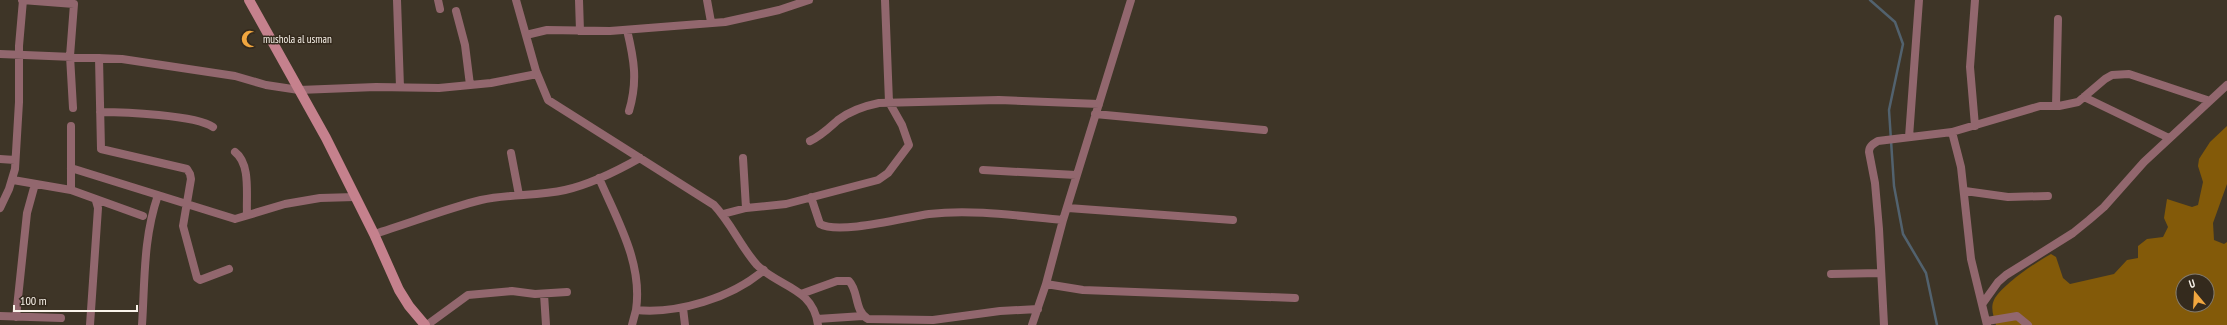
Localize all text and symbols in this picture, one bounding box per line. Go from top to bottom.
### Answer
mosque icon: mushola al usman [240,29,260,49]
place label: mushola al usman [263,32,332,46]
north arrow [2175,273,2215,313]
text: U [2187,276,2197,291]
scale bar [14,287,137,313]
text: 100 m [20,293,47,308]

